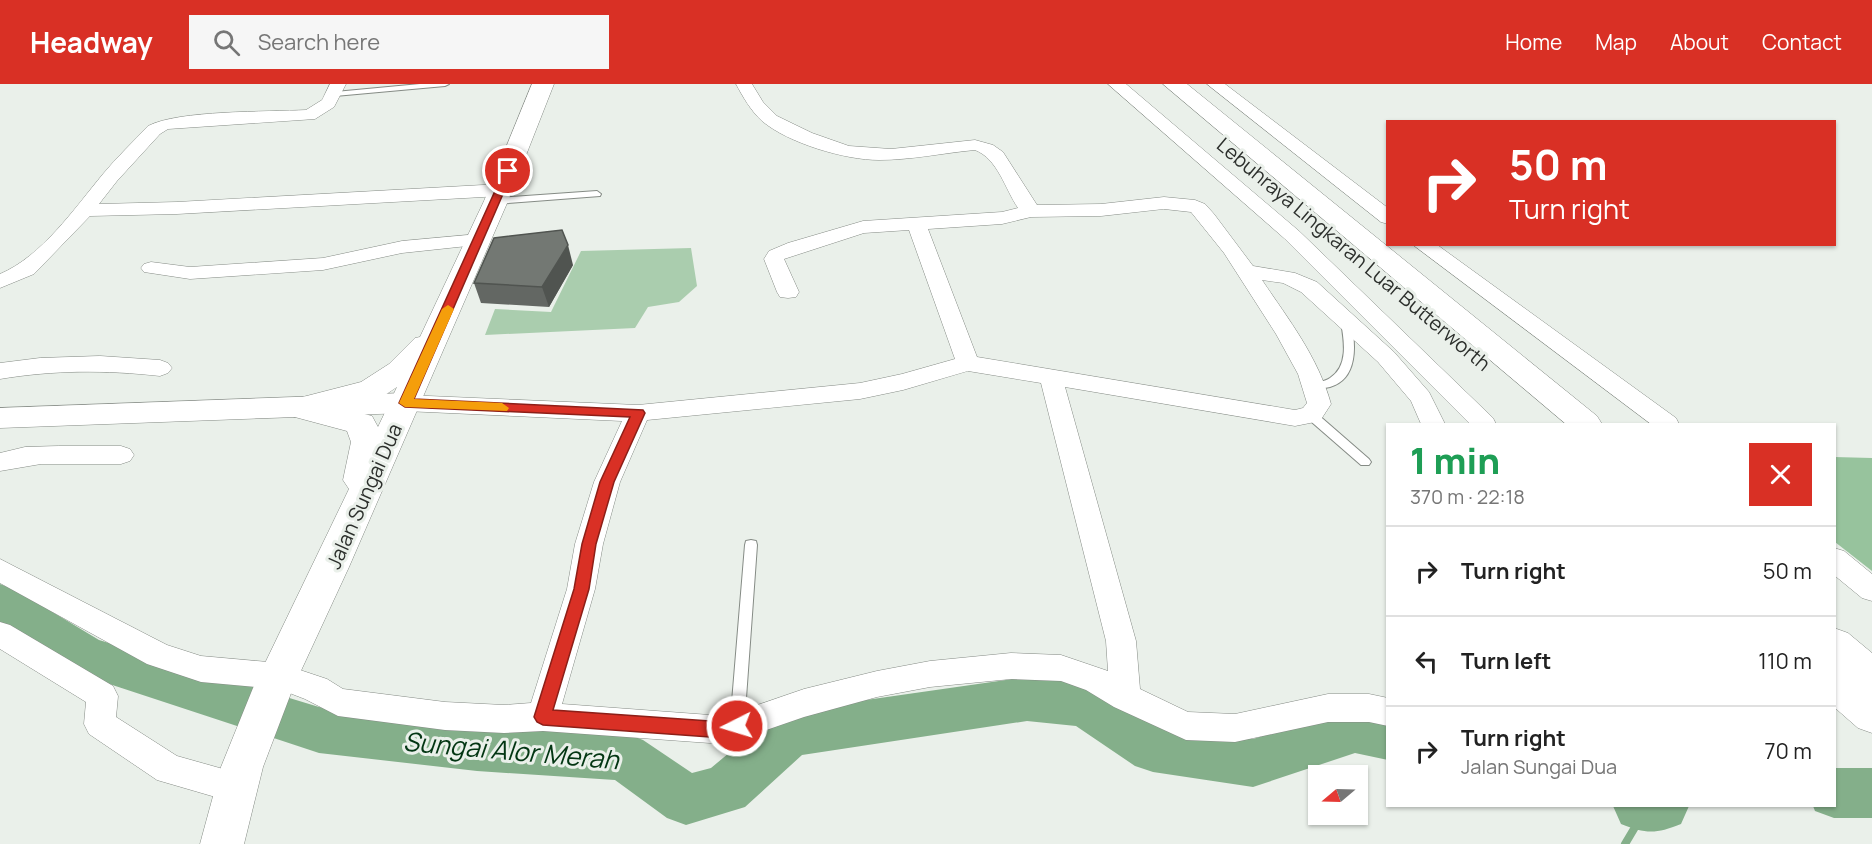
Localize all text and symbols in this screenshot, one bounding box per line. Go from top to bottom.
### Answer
search box [189,15,609,69]
text: Headway [30,23,153,61]
icon: search [210,26,243,59]
text: Search here [258,27,380,57]
text: Home [1505,28,1562,56]
text: Map [1595,28,1637,56]
text: About [1670,28,1729,56]
text: Contact [1762,28,1842,56]
street label: Lebuhraya Lingkaran Luar Butterworth [1211,131,1497,377]
text: 50 m [1509,135,1607,193]
icon: right [1410,144,1488,222]
pin [482,145,533,196]
icon: arrive [491,154,524,187]
text: Turn right [1509,190,1630,227]
street label: Jalan Sungai Dua [320,419,408,573]
text: 1 min [1410,436,1500,485]
button: close [1749,443,1812,506]
text: 370 m · 22:18 [1410,483,1525,510]
icon: right [1410,555,1443,588]
text: Turn right [1461,556,1566,586]
text: 50 m [1763,556,1812,586]
icon: left [1410,645,1443,678]
text: Turn left [1461,646,1551,676]
text: 110 m [1758,646,1812,676]
position arrow [705,694,769,758]
water label: Sungai Alor Merah [402,723,622,777]
text: Turn right [1461,723,1566,753]
icon: right [1410,735,1443,768]
text: 70 m [1764,736,1812,766]
text: Jalan Sungai Dua [1461,753,1617,780]
north arrow [1308,765,1368,825]
map controls [1308,765,1368,825]

